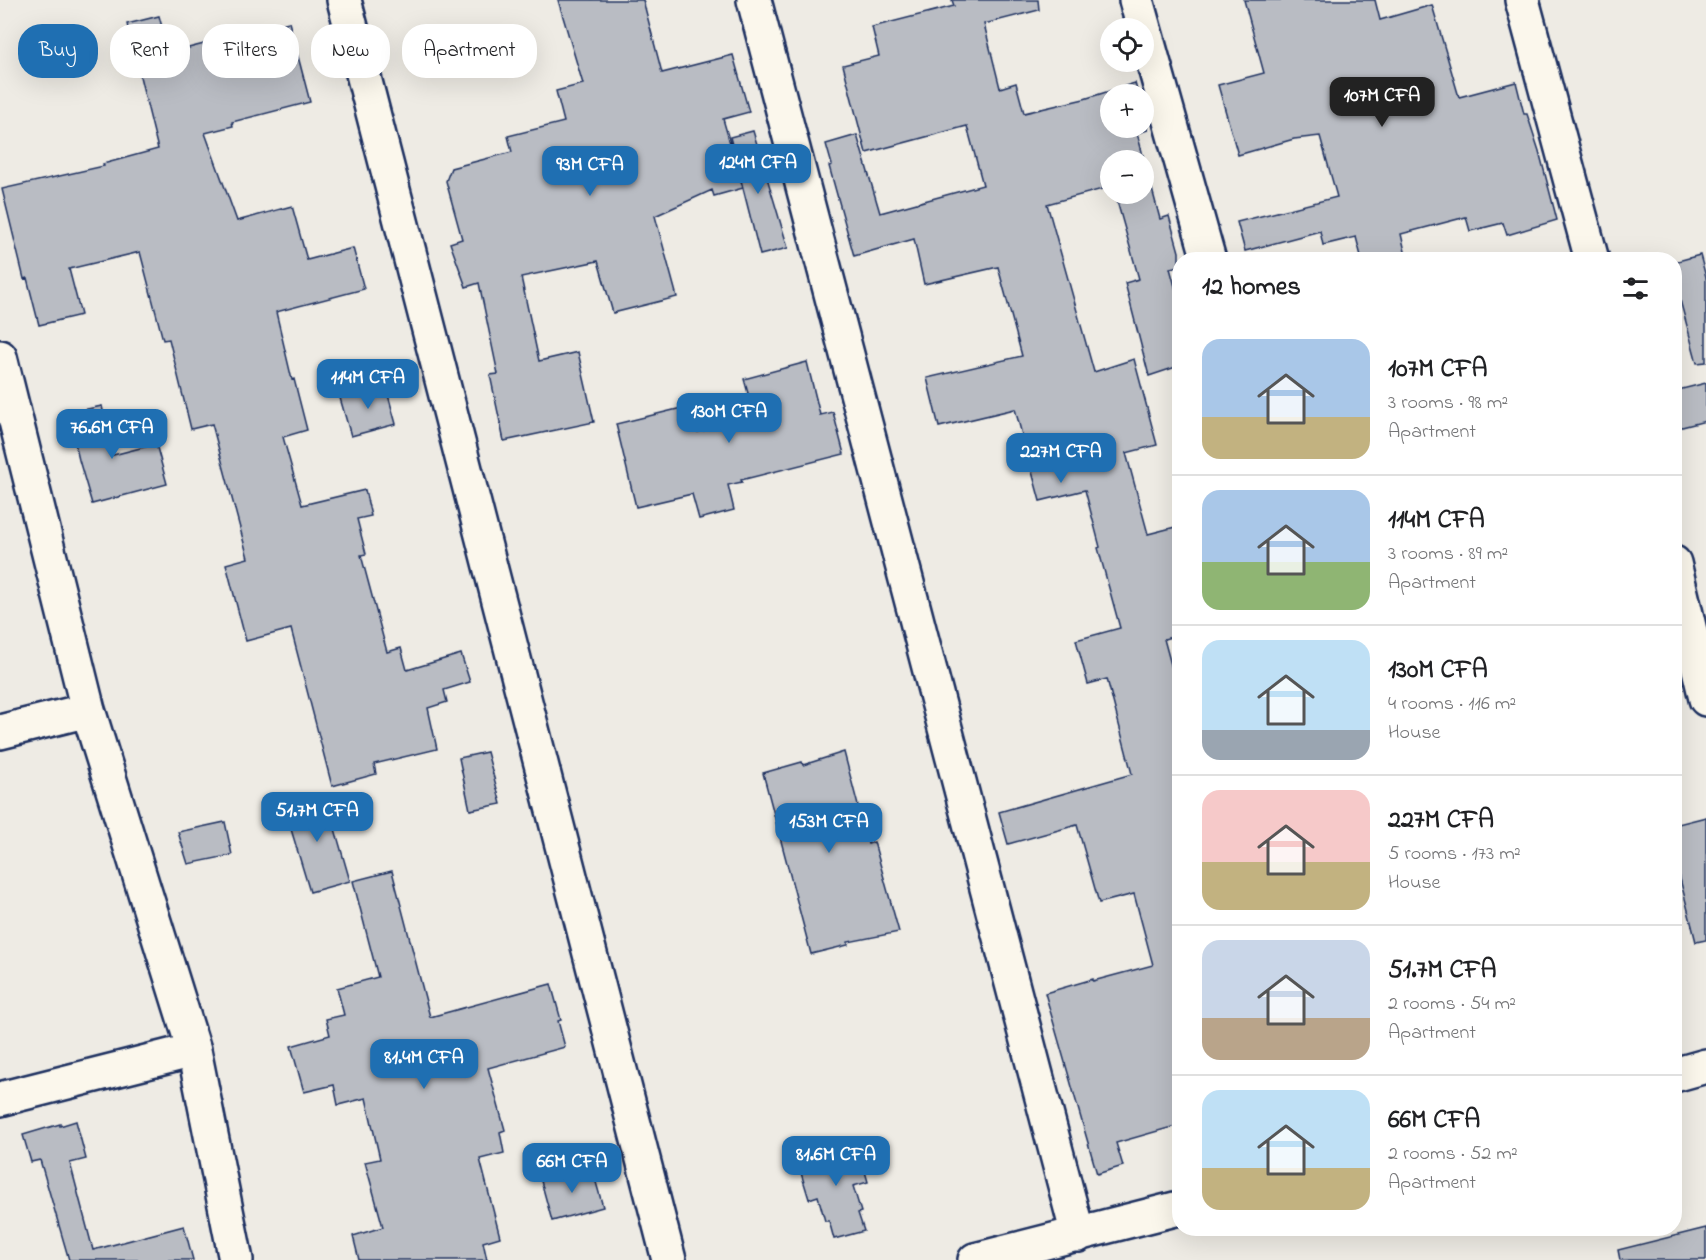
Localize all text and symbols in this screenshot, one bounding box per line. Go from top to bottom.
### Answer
map controls [1100,18,1154,204]
button: locate [1100,18,1154,72]
chip: Buy [18,24,98,78]
chip: Rent [110,24,190,78]
chip: Filters [202,24,299,78]
chip: New [311,24,390,78]
chip: Apartment [402,24,537,78]
pin: 107M CFA [1320,77,1444,128]
text: 107M CFA [1344,82,1420,111]
button: + [1100,84,1154,138]
pin: 124M CFA [696,144,820,195]
pin: 93M CFA [535,146,645,197]
text: 124M CFA [719,149,797,178]
button: − [1100,150,1154,204]
text: 93M CFA [556,151,624,180]
text: 12 homes [1202,269,1301,307]
icon: filters [1619,272,1652,305]
text: 107M CFA [1388,351,1488,389]
pin: 114M CFA [306,359,430,410]
icon: home [1250,363,1322,435]
text: 114M CFA [331,364,405,393]
text: 3 rooms · 98 m² [1388,389,1508,418]
pin: 130M CFA [667,393,791,444]
text: 130M CFA [691,398,767,427]
pin: 76.6M CFA [43,409,181,460]
text: 76.6M CFA [70,414,154,443]
text: Apartment [1388,418,1476,447]
pin: 227M CFA [999,433,1123,484]
text: 227M CFA [1020,438,1102,467]
text: 114M CFA [1388,502,1485,540]
icon: home [1250,514,1322,586]
text: 3 rooms · 89 m² [1388,540,1508,569]
text: Apartment [1388,569,1476,598]
text: 130M CFA [1388,652,1488,690]
icon: home [1250,664,1322,736]
text: 4 rooms · 116 m² [1388,690,1516,719]
text: House [1388,719,1441,748]
pin: 51.7M CFA [248,792,386,843]
text: 51.7M CFA [275,797,359,826]
text: 227M CFA [1388,802,1494,840]
pin: 153M CFA [767,803,891,854]
text: 153M CFA [789,808,869,837]
icon: home [1250,814,1322,886]
text: 5 rooms · 173 m² [1388,840,1521,869]
text: House [1388,869,1441,898]
text: 51.7M CFA [1388,952,1497,990]
icon: home [1250,964,1322,1036]
text: 2 rooms · 54 m² [1388,990,1516,1019]
text: Apartment [1388,1019,1476,1048]
pin: 81.4M CFA [355,1039,493,1090]
text: 81.4M CFA [384,1044,464,1073]
text: 66M CFA [1388,1102,1480,1140]
icon: home [1250,1114,1322,1186]
pin: 81.6M CFA [767,1136,905,1187]
text: 2 rooms · 52 m² [1388,1140,1518,1169]
text: 81.6M CFA [796,1141,876,1170]
pin: 66M CFA [517,1143,627,1194]
text: 66M CFA [537,1148,608,1177]
text: Apartment [1388,1169,1476,1198]

